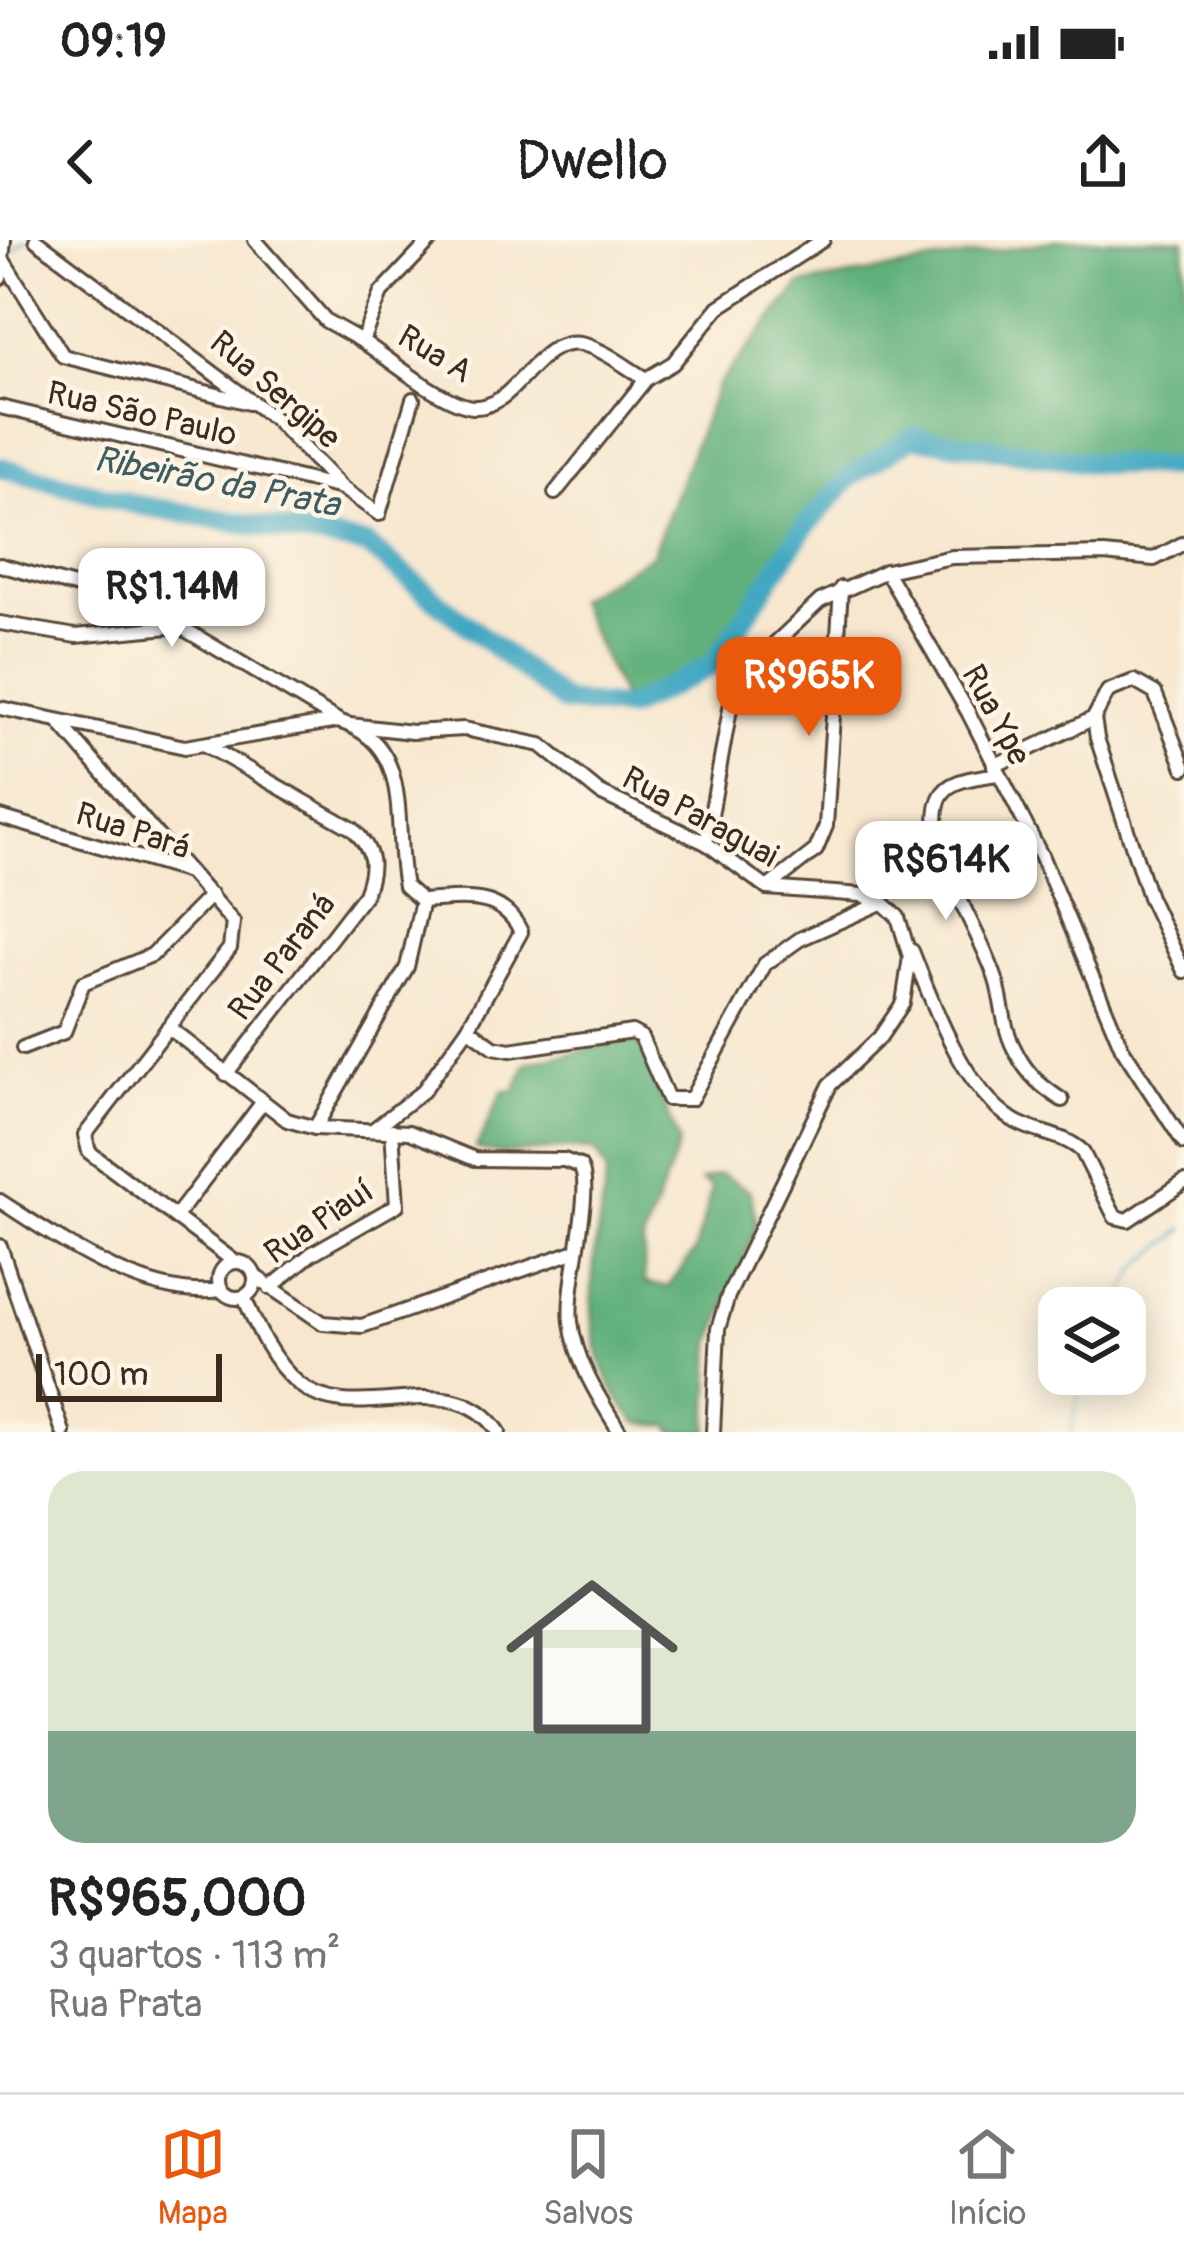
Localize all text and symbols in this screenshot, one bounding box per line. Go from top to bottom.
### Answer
text: 09:19 [60,14,167,70]
text: Dwello [516,128,668,196]
icon: back [48,129,114,195]
icon: share [1070,129,1136,195]
street label: Rua A [390,316,480,392]
street label: Rua Sergipe [201,322,349,458]
street label: Rua São Paulo [43,372,241,456]
water label: Ribeirão da Prata [91,436,346,528]
pin: R$1.14M [61,548,283,650]
text: R$1.14M [105,562,239,611]
pin: R$965K [711,637,907,739]
text: R$965K [743,651,875,700]
street label: Rua Ype [952,658,1040,772]
street label: Rua Paraguai [615,757,785,877]
street label: Rua Pará [71,793,195,869]
pin: R$614K [848,821,1044,923]
text: R$614K [882,835,1010,884]
street label: Rua Paraná [219,885,345,1029]
street label: Rua Piauí [257,1171,381,1273]
map controls [1038,1287,1146,1395]
button: layers [1038,1287,1146,1395]
scale bar [36,1348,222,1401]
text: 100 m [54,1354,148,1395]
icon: home [484,1549,700,1765]
text: R$965,000 [48,1867,306,1931]
text: 3 quartos · 113 m² [48,1931,340,1980]
text: Rua Prata [48,1980,202,2029]
tab: Mapa [158,2121,228,2234]
tab: Salvos [543,2121,633,2234]
tab: Início [949,2121,1026,2234]

